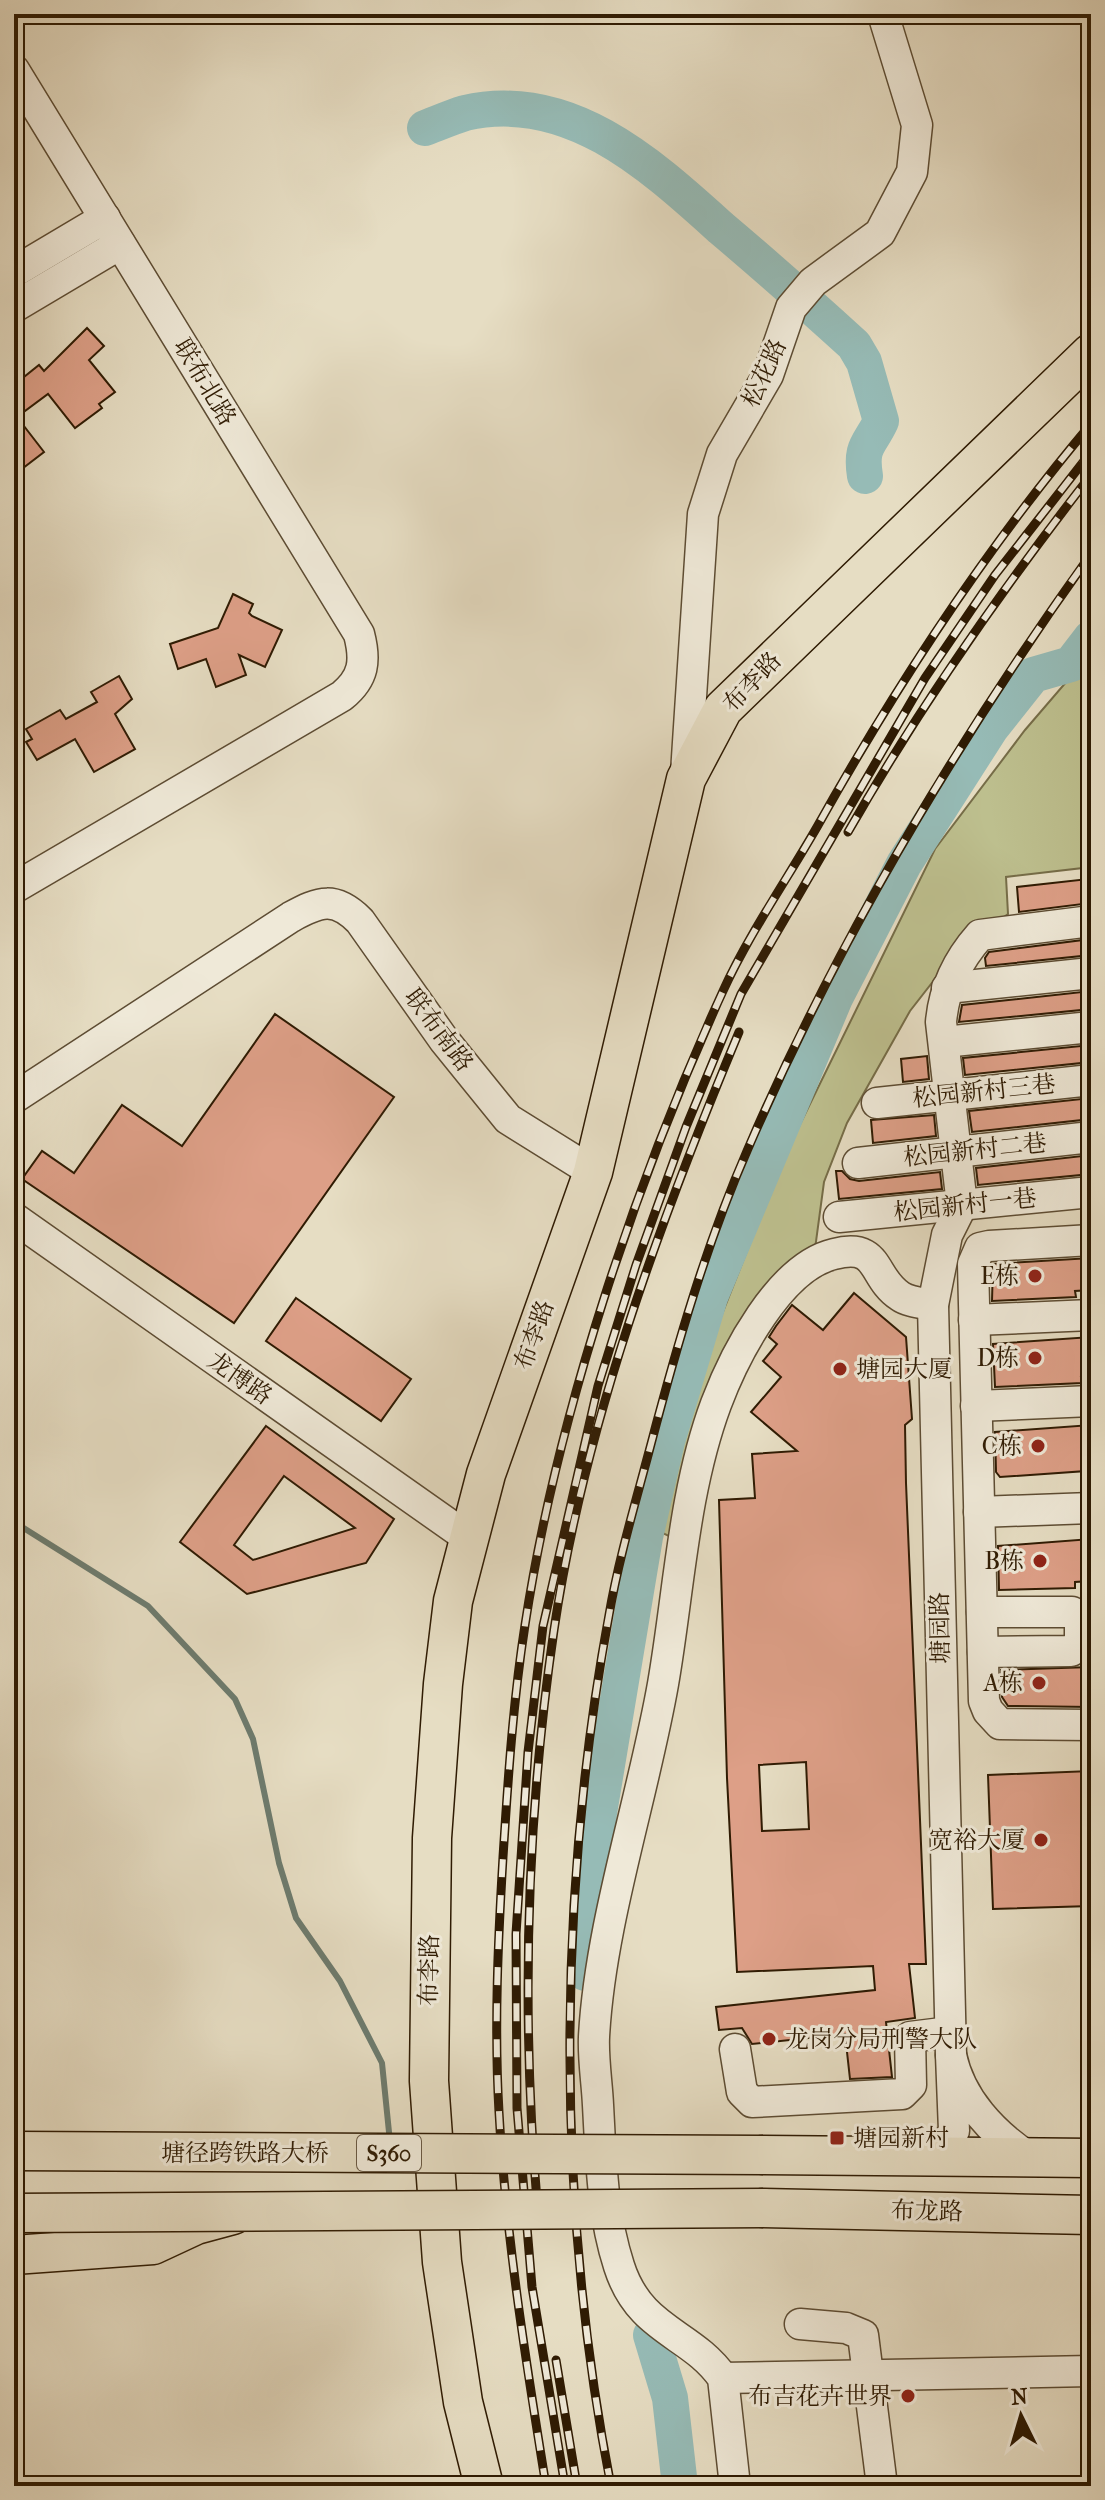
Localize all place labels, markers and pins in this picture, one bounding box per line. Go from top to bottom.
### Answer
place label: E栋 [980,1262,1019,1290]
marker: E栋 [1026,1267,1044,1285]
place label: D栋 [977,1344,1019,1372]
marker: D栋 [1026,1349,1044,1367]
place label: 塘园大厦 [856,1355,952,1383]
marker: 塘园大厦 [831,1360,849,1378]
place label: C栋 [982,1432,1022,1460]
marker: C栋 [1029,1437,1047,1455]
place label: B栋 [984,1547,1024,1575]
marker: B栋 [1031,1552,1049,1570]
place label: A栋 [982,1669,1023,1697]
marker: A栋 [1030,1674,1048,1692]
place label: 宽裕大厦 [929,1826,1025,1854]
marker: 宽裕大厦 [1032,1831,1050,1849]
place label: 龙岗分局刑警大队 [785,2025,977,2053]
marker: 龙岗分局刑警大队 [760,2030,778,2048]
place label: 塘园新村 [853,2124,949,2152]
marker: 塘园新村 [828,2129,846,2147]
place label: 布吉花卉世界 [748,2382,892,2410]
marker: 布吉花卉世界 [899,2387,917,2405]

